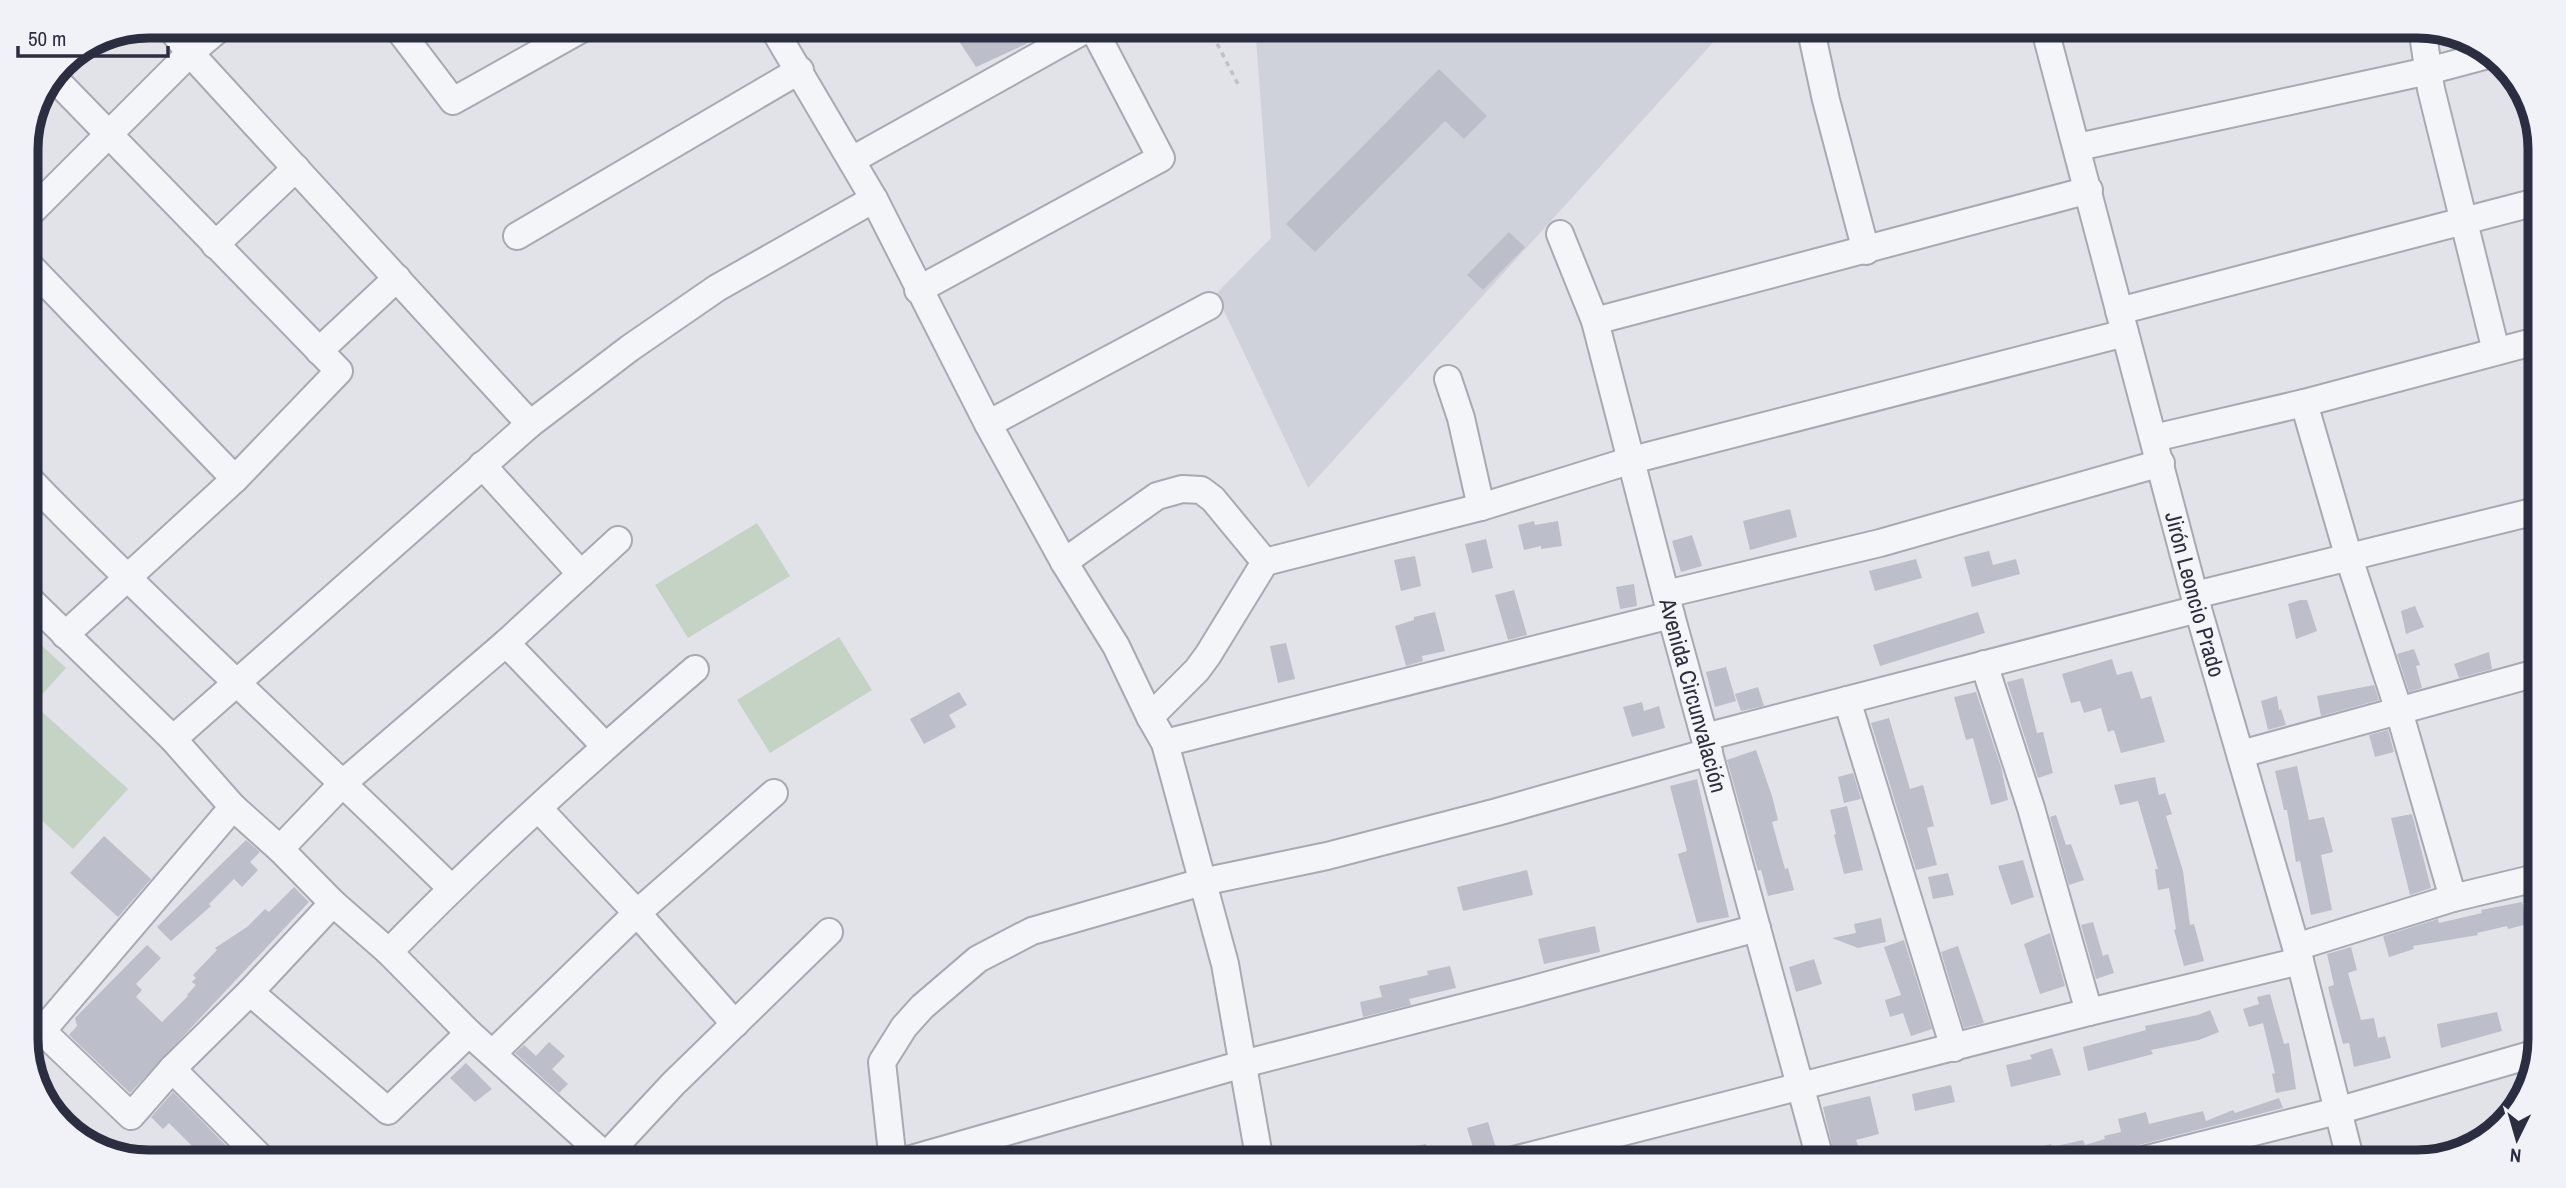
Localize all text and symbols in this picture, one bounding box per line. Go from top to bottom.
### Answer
scale bar [18,14,168,58]
text: 50 m [28,24,66,53]
street label: Jirón Leoncio Prado [2158,508,2233,680]
street label: Avenida Circunvalación [1652,594,1735,796]
north arrow [2482,1104,2552,1174]
text: N [2509,1142,2522,1169]

